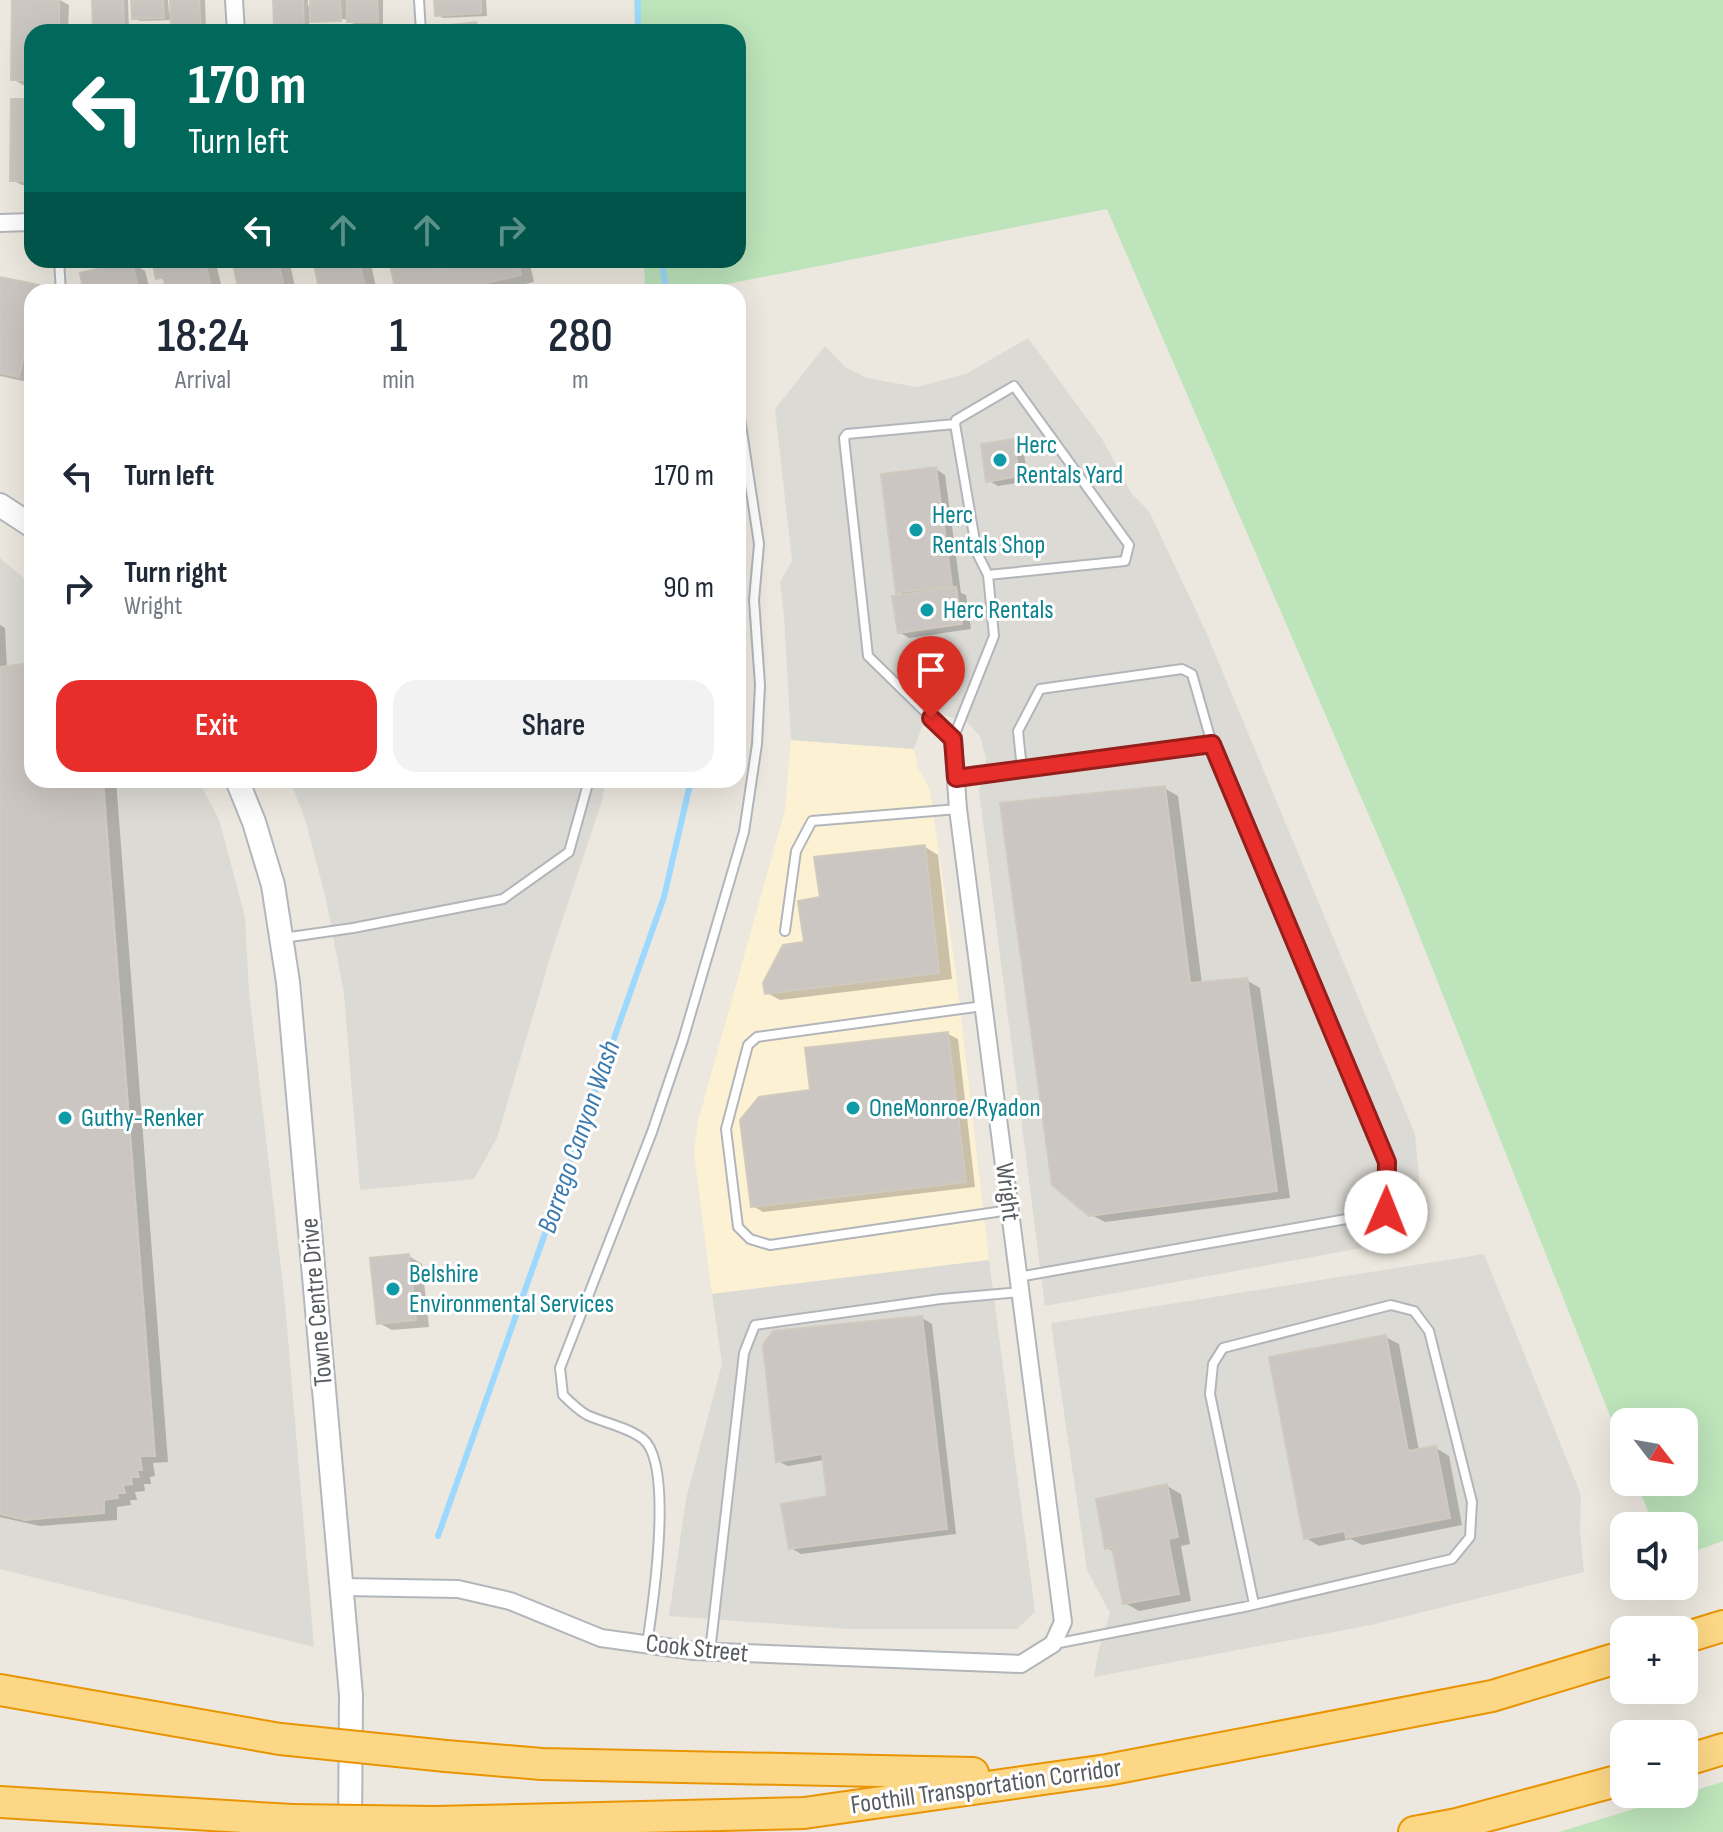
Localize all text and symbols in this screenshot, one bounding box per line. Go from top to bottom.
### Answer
text: 170 m [188,53,306,120]
icon: left [56,56,160,160]
text: Turn left [188,121,289,164]
icon: left [237,208,281,252]
icon: ahead [321,208,365,252]
icon: ahead [405,208,449,252]
icon: right [489,208,533,252]
text: 18:24 [157,308,249,365]
text: 1 [389,308,407,365]
text: 280 [548,308,613,365]
text: Arrival [175,365,231,396]
text: min [382,365,415,396]
text: m [572,365,589,396]
place label: Herc Rentals Yard [1016,430,1123,491]
marker: Herc Rentals Yard [991,451,1009,469]
icon: left [56,454,100,498]
text: Turn left [124,458,214,494]
text: 170 m [654,458,714,494]
place label: Herc Rentals Shop [932,500,1045,561]
marker: Herc Rentals Shop [907,521,925,539]
text: Turn right [124,555,227,591]
icon: right [56,566,100,610]
text: 90 m [663,570,714,606]
text: Wright [124,591,183,622]
place label: Herc Rentals [943,595,1054,626]
marker: Herc Rentals [918,601,936,619]
pin [897,636,965,718]
icon: arrive [909,648,953,692]
button: Exit [56,680,377,772]
button: Share [393,680,714,772]
water label: Borrego Canyon Wash [531,1036,627,1237]
place label: OneMonroe/Ryadon [869,1093,1041,1124]
marker: OneMonroe/Ryadon [844,1099,862,1117]
place label: Guthy-Renker [81,1103,204,1134]
marker: Guthy-Renker [56,1109,74,1127]
street label: Wright [988,1161,1026,1223]
position arrow [1344,1170,1428,1254]
street label: Towne Centre Drive [294,1217,340,1387]
place label: Belshire Environmental Services [409,1259,614,1320]
marker: Belshire Environmental Services [384,1280,402,1298]
north arrow [1610,1408,1698,1496]
map controls [1610,1408,1698,1808]
button: sound [1610,1512,1698,1600]
button: + [1610,1616,1698,1704]
street label: Cook Street [644,1628,750,1670]
button: − [1610,1720,1698,1808]
street label: Foothill Transportation Corridor [849,1753,1124,1821]

